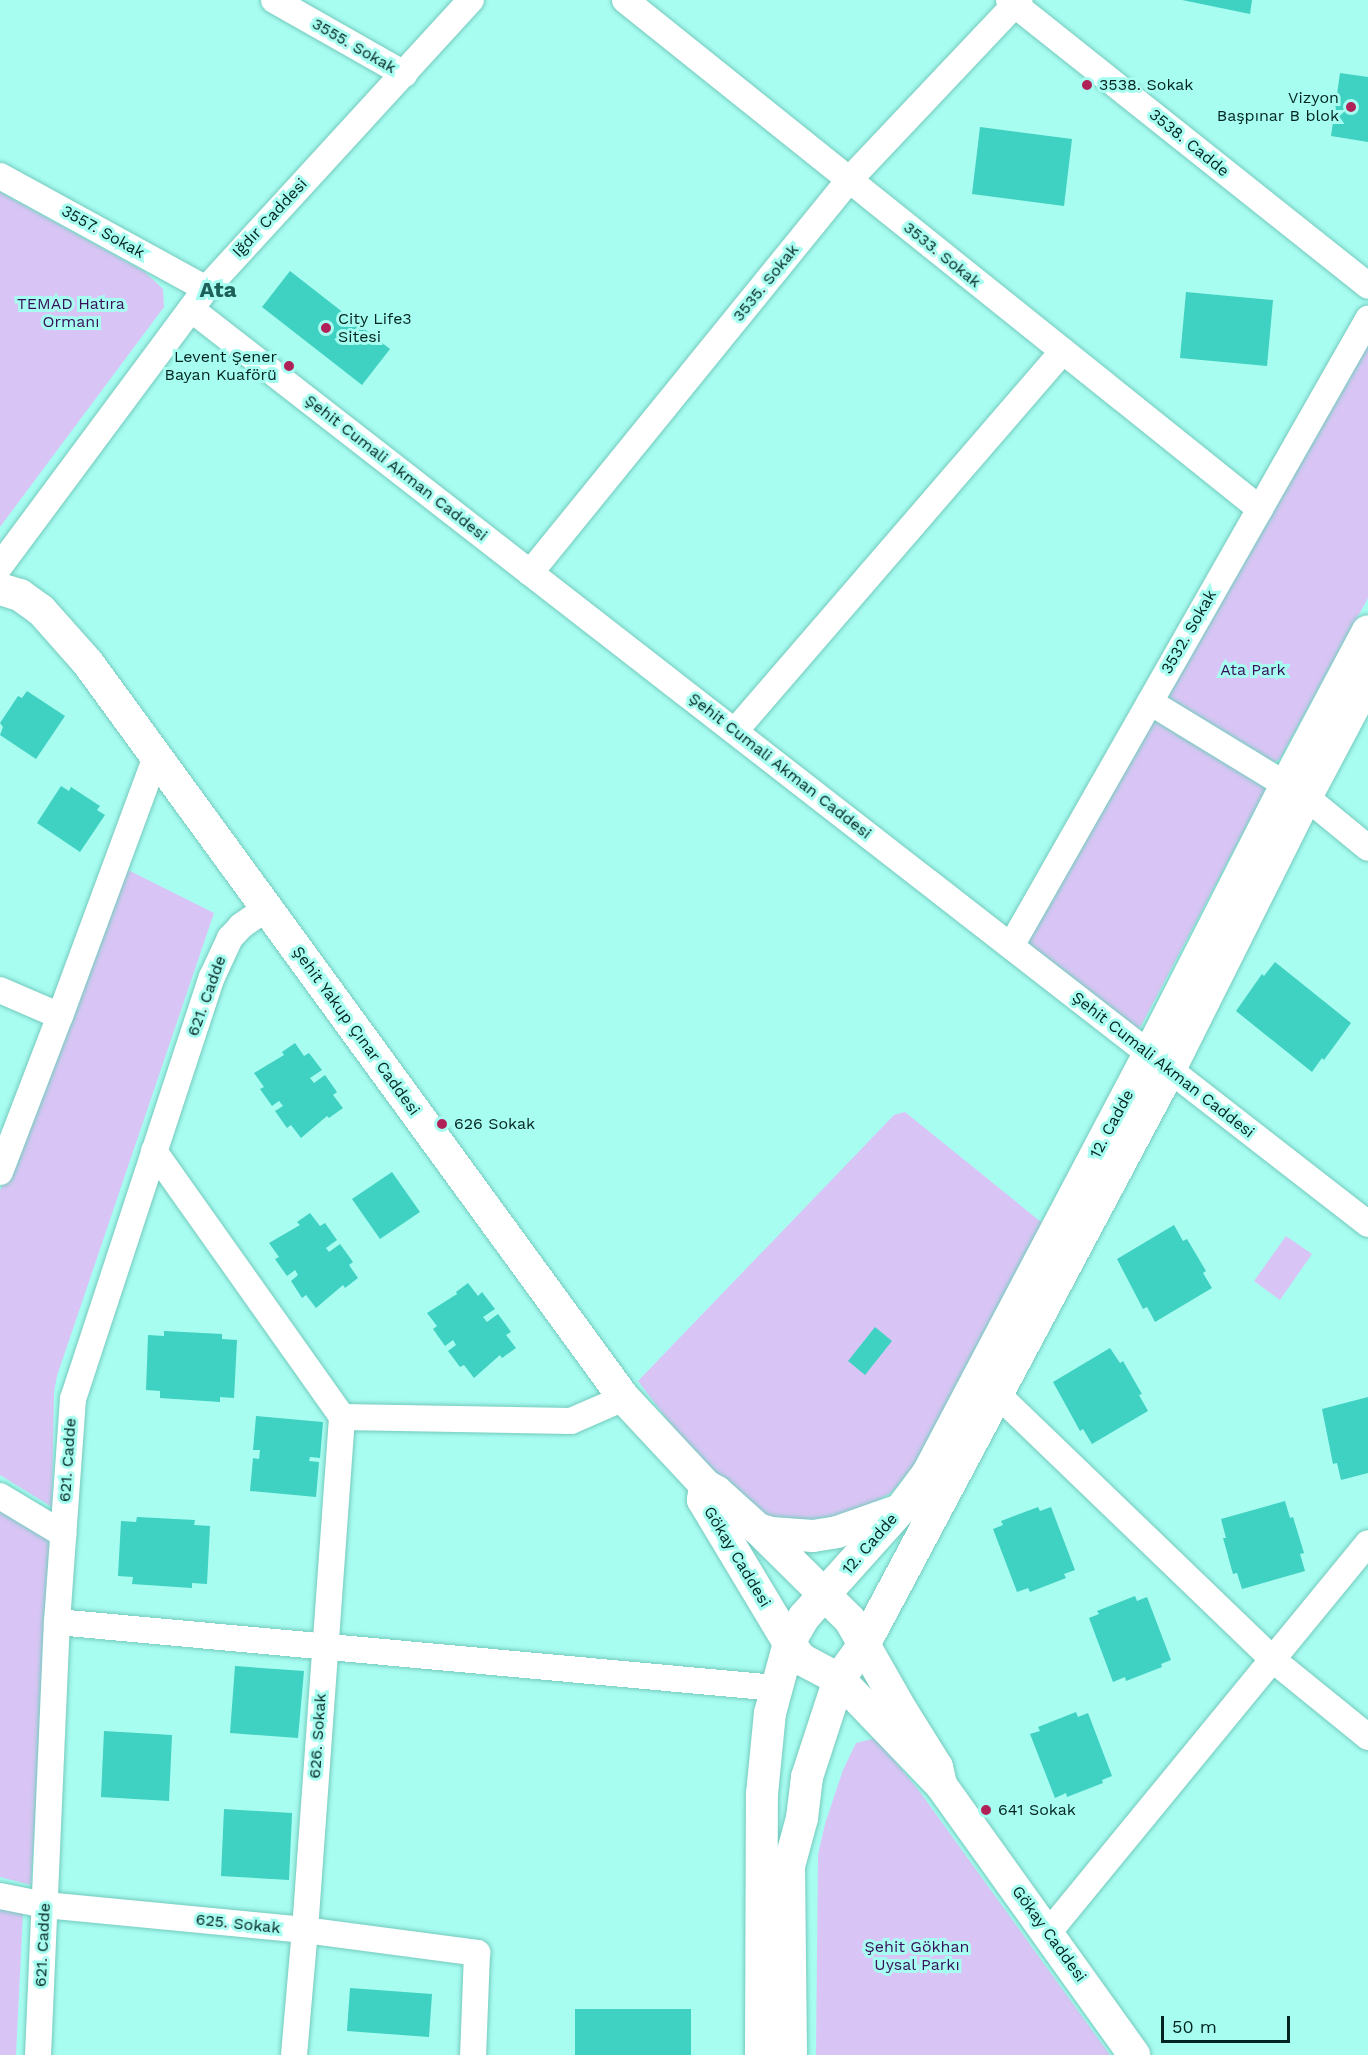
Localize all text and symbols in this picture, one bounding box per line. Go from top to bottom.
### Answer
street label: 3555. Sokak [309,14,399,78]
place label: 3538. Sokak [1099,75,1193,95]
marker: 3538. Sokak [1080,78,1094,92]
place label: Vizyon Başpınar B blok [1216,88,1339,126]
marker: Vizyon Başpınar B blok [1344,100,1358,114]
street label: 3538. Cadde [1145,105,1233,181]
street label: Iğdır Caddesi [228,174,312,262]
street label: 3557. Sokak [58,201,148,263]
street label: 3533. Sokak [899,218,985,292]
street label: 3535. Sokak [729,240,803,326]
district label: Ata [200,277,236,303]
park label: TEMAD Hatıra Ormanı [17,294,125,332]
place label: City Life3 Sitesi [338,309,412,347]
marker: City Life3 Sitesi [319,321,333,335]
place label: Levent Şener Bayan Kuaförü [164,347,277,385]
marker: Levent Şener Bayan Kuaförü [282,359,296,373]
street label: Şehit Cumali Akman Caddesi [301,391,491,545]
street label: 3532. Sokak [1157,587,1221,677]
park label: Ata Park [1220,660,1286,680]
street label: Şehit Cumali Akman Caddesi [685,689,875,843]
street label: Şehit Yakup Çınar Caddesi [288,942,424,1120]
street label: 621. Cadde [184,953,230,1039]
street label: Şehit Cumali Akman Caddesi [1068,988,1258,1142]
street label: 12. Cadde [1086,1087,1138,1161]
place label: 626 Sokak [454,1114,535,1134]
marker: 626 Sokak [435,1117,449,1131]
street label: 621. Cadde [55,1417,81,1503]
street label: Gökay Caddesi [699,1503,775,1611]
street label: 12. Cadde [838,1510,902,1578]
street label: 626. Sokak [305,1693,331,1779]
place label: 641 Sokak [998,1800,1076,1820]
marker: 641 Sokak [979,1803,993,1817]
street label: Gökay Caddesi [1008,1882,1090,1986]
street label: 621. Cadde [31,1902,55,1988]
street label: 625. Sokak [195,1910,281,1938]
park label: Şehit Gökhan Uysal Parkı [865,1937,969,1975]
scale bar [1164,2004,1293,2042]
text: 50 m [1172,2016,1217,2037]

